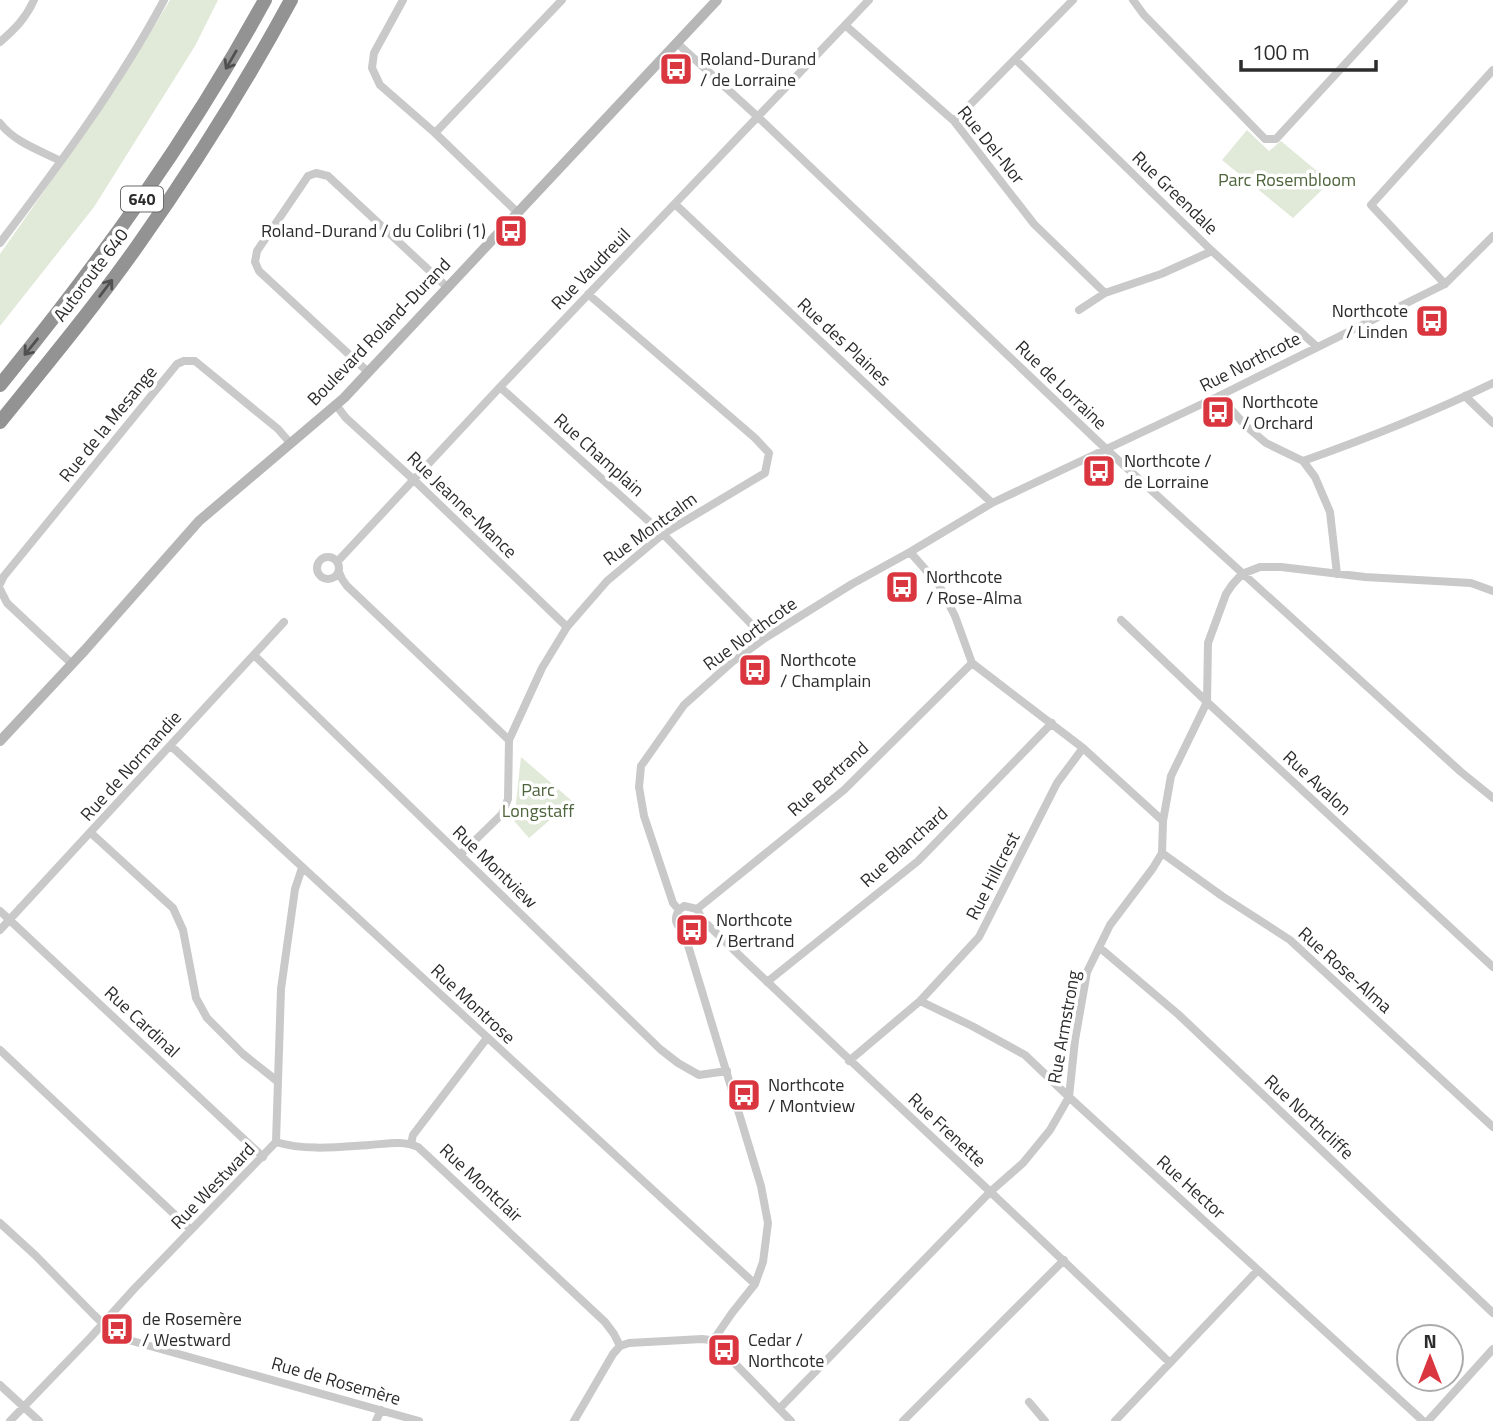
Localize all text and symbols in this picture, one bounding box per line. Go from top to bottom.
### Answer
scale bar [1241,28,1376,72]
text: 100 m [1252,36,1309,68]
place label: Roland-Durand / de Lorraine [700,45,816,93]
one-way arrow [224,49,238,69]
bus stop icon: Roland-Durand / de Lorraine [657,50,695,88]
street label: Rue Del-Nor [951,100,1032,190]
street label: Rue Greendale [1126,145,1224,241]
park label: Parc Rosembloom [1218,166,1356,193]
road number: 640 [121,186,163,211]
bus stop icon: Roland-Durand / du Colibri (1) [492,212,530,250]
place label: Roland-Durand / du Colibri (1) [261,217,486,244]
street label: Autoroute 640 [46,222,135,327]
street label: Rue Vaudreuil [545,222,637,316]
street label: Boulevard Roland-Durand [301,252,457,412]
one-way arrow [99,279,114,298]
street label: Rue des Plaines [791,291,897,392]
place label: Northcote / Linden [1332,297,1408,345]
bus stop icon: Northcote / Linden [1413,302,1451,340]
street label: Rue Northcote [1195,325,1305,399]
street label: Rue de Lorraine [1009,334,1113,435]
one-way arrow [24,337,39,355]
street label: Rue de la Mesange [52,360,163,488]
place label: Northcote / Orchard [1242,388,1318,436]
bus stop icon: Northcote / Orchard [1199,393,1237,431]
street label: Rue Champlain [548,407,651,503]
street label: Rue Jeanne-Mance [401,445,523,564]
place label: Northcote / de Lorraine [1124,447,1212,495]
bus stop icon: Northcote / de Lorraine [1080,452,1118,490]
street label: Rue Montcalm [597,485,702,572]
place label: Northcote / Rose-Alma [926,563,1022,611]
bus stop icon: Northcote / Rose-Alma [883,568,921,606]
street label: Rue Northcote [697,590,802,677]
place label: Northcote / Champlain [780,646,871,694]
bus stop icon: Northcote / Champlain [736,651,774,689]
street label: Rue de Normandie [74,704,188,827]
street label: Rue Bertrand [781,735,874,822]
street label: Rue Avalon [1277,744,1358,821]
park label: Parc Longstaff [502,776,574,824]
street label: Rue Blanchard [854,800,953,893]
street label: Rue Montview [447,819,544,915]
street label: Rue Hillcrest [959,826,1027,925]
place label: Northcote / Bertrand [716,906,795,954]
bus stop icon: Northcote / Bertrand [673,911,711,949]
street label: Rue Rose-Alma [1292,920,1398,1019]
street label: Rue Montrose [425,957,522,1050]
street label: Rue Armstrong [1040,968,1087,1086]
street label: Rue Cardinal [98,979,186,1064]
street label: Rue Northcliffe [1258,1068,1360,1165]
place label: Northcote / Montview [768,1071,855,1119]
bus stop icon: Northcote / Montview [725,1076,763,1114]
street label: Rue Frenette [902,1086,992,1173]
street label: Rue Westward [164,1136,261,1235]
street label: Rue Montclair [434,1137,529,1228]
street label: Rue Hector [1151,1148,1232,1225]
place label: de Rosemère / Westward [142,1305,242,1353]
bus stop icon: de Rosemère / Westward [98,1310,136,1348]
north arrow [1395,1323,1465,1393]
place label: Cedar / Northcote [748,1326,824,1374]
text: N [1423,1326,1437,1355]
bus stop icon: Cedar / Northcote [705,1331,743,1369]
street label: Rue de Rosemère [268,1349,404,1412]

